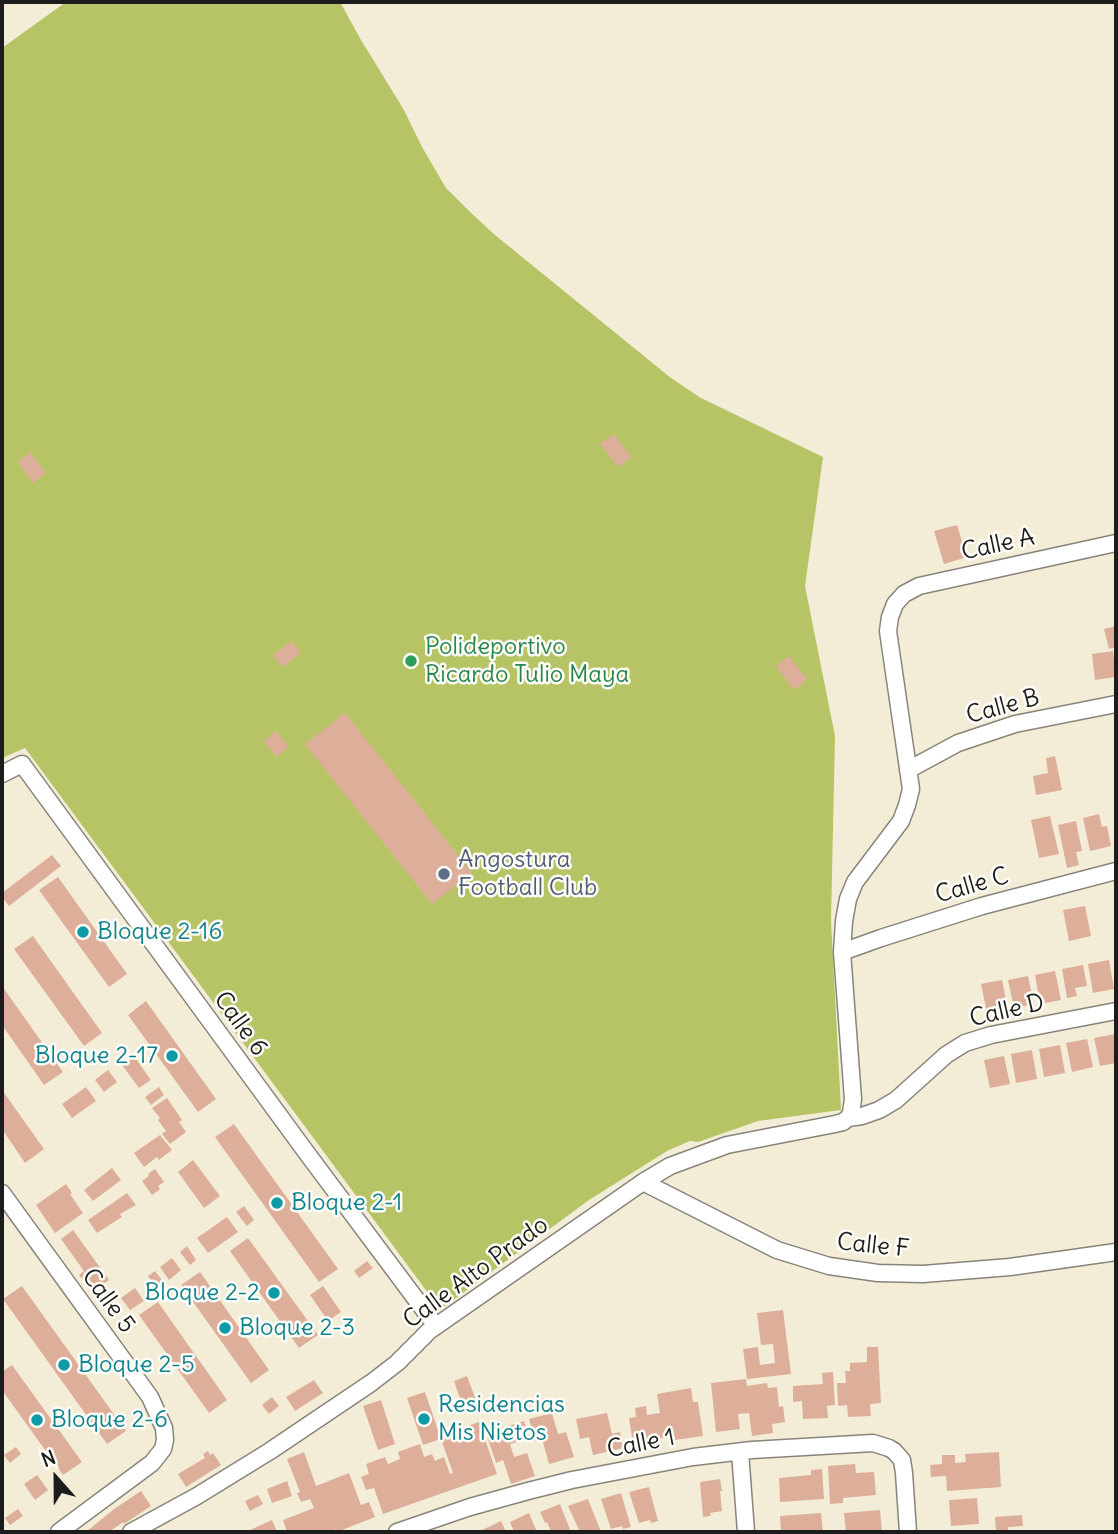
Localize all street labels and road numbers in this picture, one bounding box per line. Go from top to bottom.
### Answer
street label: Calle A [959,523,1037,567]
street label: Calle B [963,683,1043,731]
street label: Calle C [932,862,1012,910]
street label: Calle 6 [207,986,273,1062]
street label: Calle D [967,988,1047,1034]
street label: Calle Alto Prado [398,1211,554,1335]
street label: Calle F [836,1228,910,1264]
street label: Calle 5 [75,1263,141,1339]
street label: Calle 1 [605,1423,677,1465]

